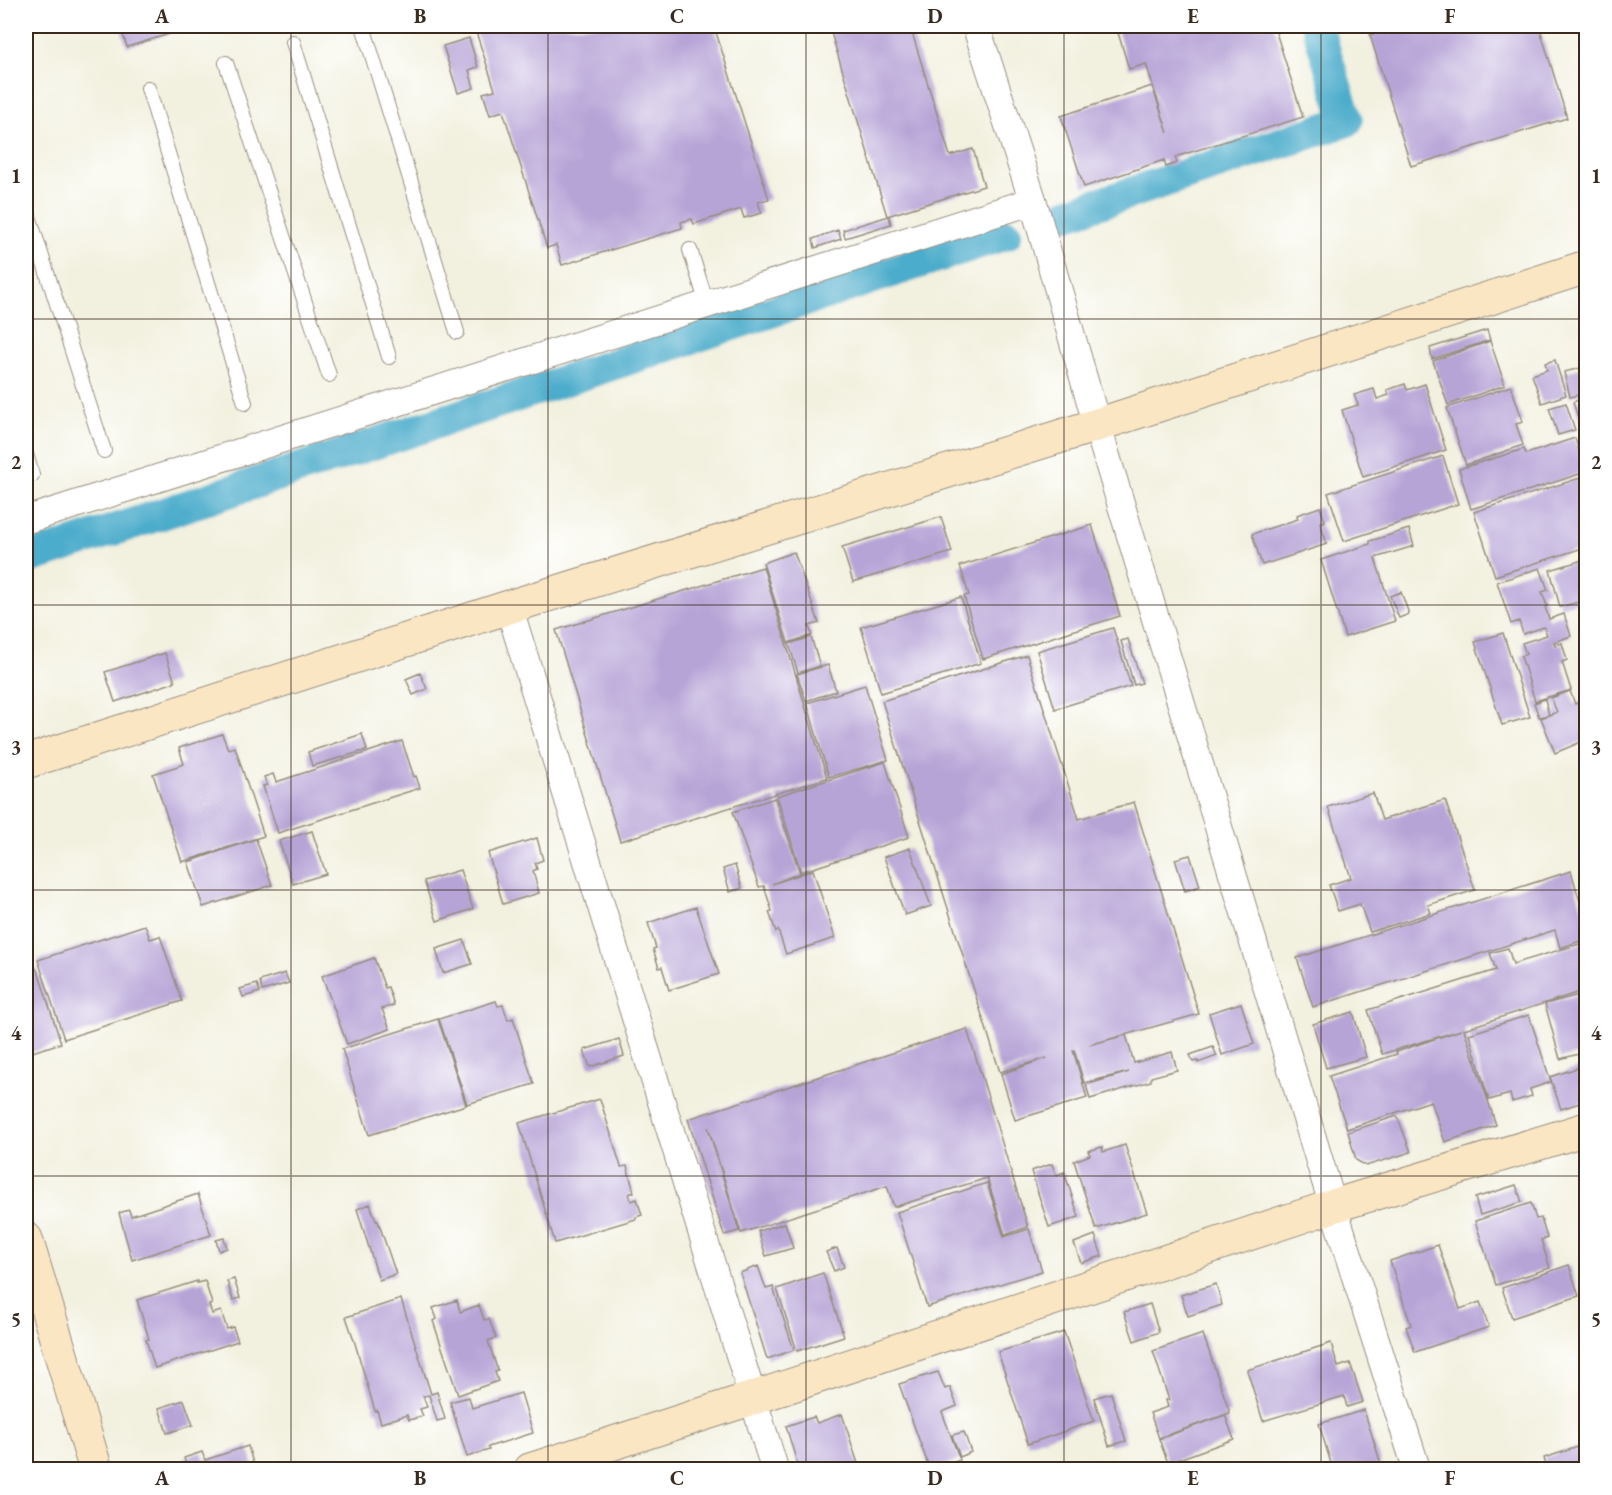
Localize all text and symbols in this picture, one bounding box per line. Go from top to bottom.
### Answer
text: A [154,3,170,29]
text: B [414,3,426,29]
text: C [670,3,684,29]
text: D [927,3,943,29]
text: E [1187,3,1199,29]
text: F [1445,3,1456,29]
text: 1 [11,163,21,189]
text: 1 [1591,163,1601,189]
text: 2 [11,449,22,475]
text: 2 [1591,449,1602,475]
text: 3 [11,734,21,760]
text: 3 [1591,734,1601,760]
text: 4 [11,1020,22,1046]
text: 4 [1591,1020,1602,1046]
text: 5 [11,1306,21,1332]
text: 5 [1591,1306,1601,1332]
text: A [154,1465,170,1491]
text: B [414,1465,426,1491]
text: C [670,1465,684,1491]
text: D [927,1465,943,1491]
text: E [1187,1465,1199,1491]
text: F [1445,1465,1456,1491]

